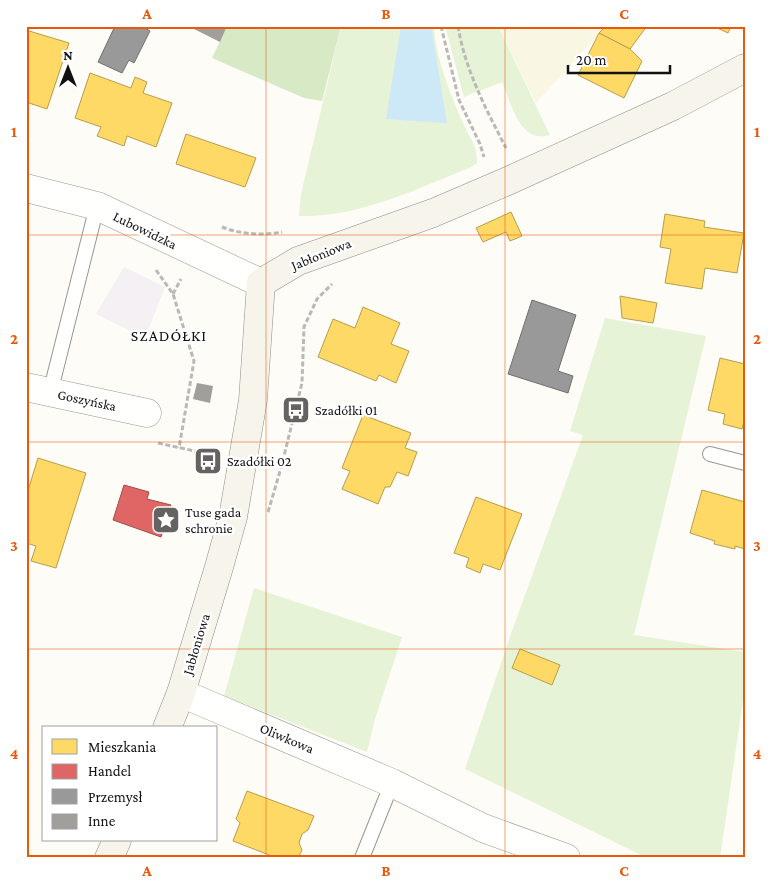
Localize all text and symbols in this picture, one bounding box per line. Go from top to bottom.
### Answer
text: A [141,5,152,22]
text: B [381,5,391,22]
text: C [619,5,629,22]
north arrow [42,42,92,92]
scale bar [568,42,671,74]
text: N [63,47,73,63]
text: 20 m [576,52,607,68]
text: 1 [11,123,17,140]
text: 1 [754,123,760,140]
street label: Lubowidzka [111,208,180,252]
street label: Jabłoniowa [287,235,354,274]
district label: SZADÓŁKI [131,327,207,344]
text: 2 [10,330,18,347]
text: 2 [753,330,761,347]
street label: Goszyńska [56,386,118,414]
bus stop icon: Szadółki 01 [281,395,311,425]
place label: Szadółki 01 [315,402,378,418]
bus stop icon: Szadółki 02 [193,446,223,476]
place label: Szadółki 02 [227,453,292,469]
place label: Tuse gada schronie [185,504,242,536]
place icon: Tuse gada schronie [151,505,181,535]
text: 3 [10,537,18,554]
text: 3 [753,537,761,554]
street label: Jabłoniowa [179,611,213,678]
street label: Oliwkowa [258,719,317,757]
legend [42,726,218,842]
text: Mieszkania [88,739,156,755]
text: 4 [10,745,19,762]
text: 4 [753,745,762,762]
text: Handel [88,763,131,779]
text: Przemysł [88,789,142,806]
text: Inne [88,813,116,829]
text: A [141,862,152,879]
text: B [381,862,391,879]
text: C [619,862,629,879]

